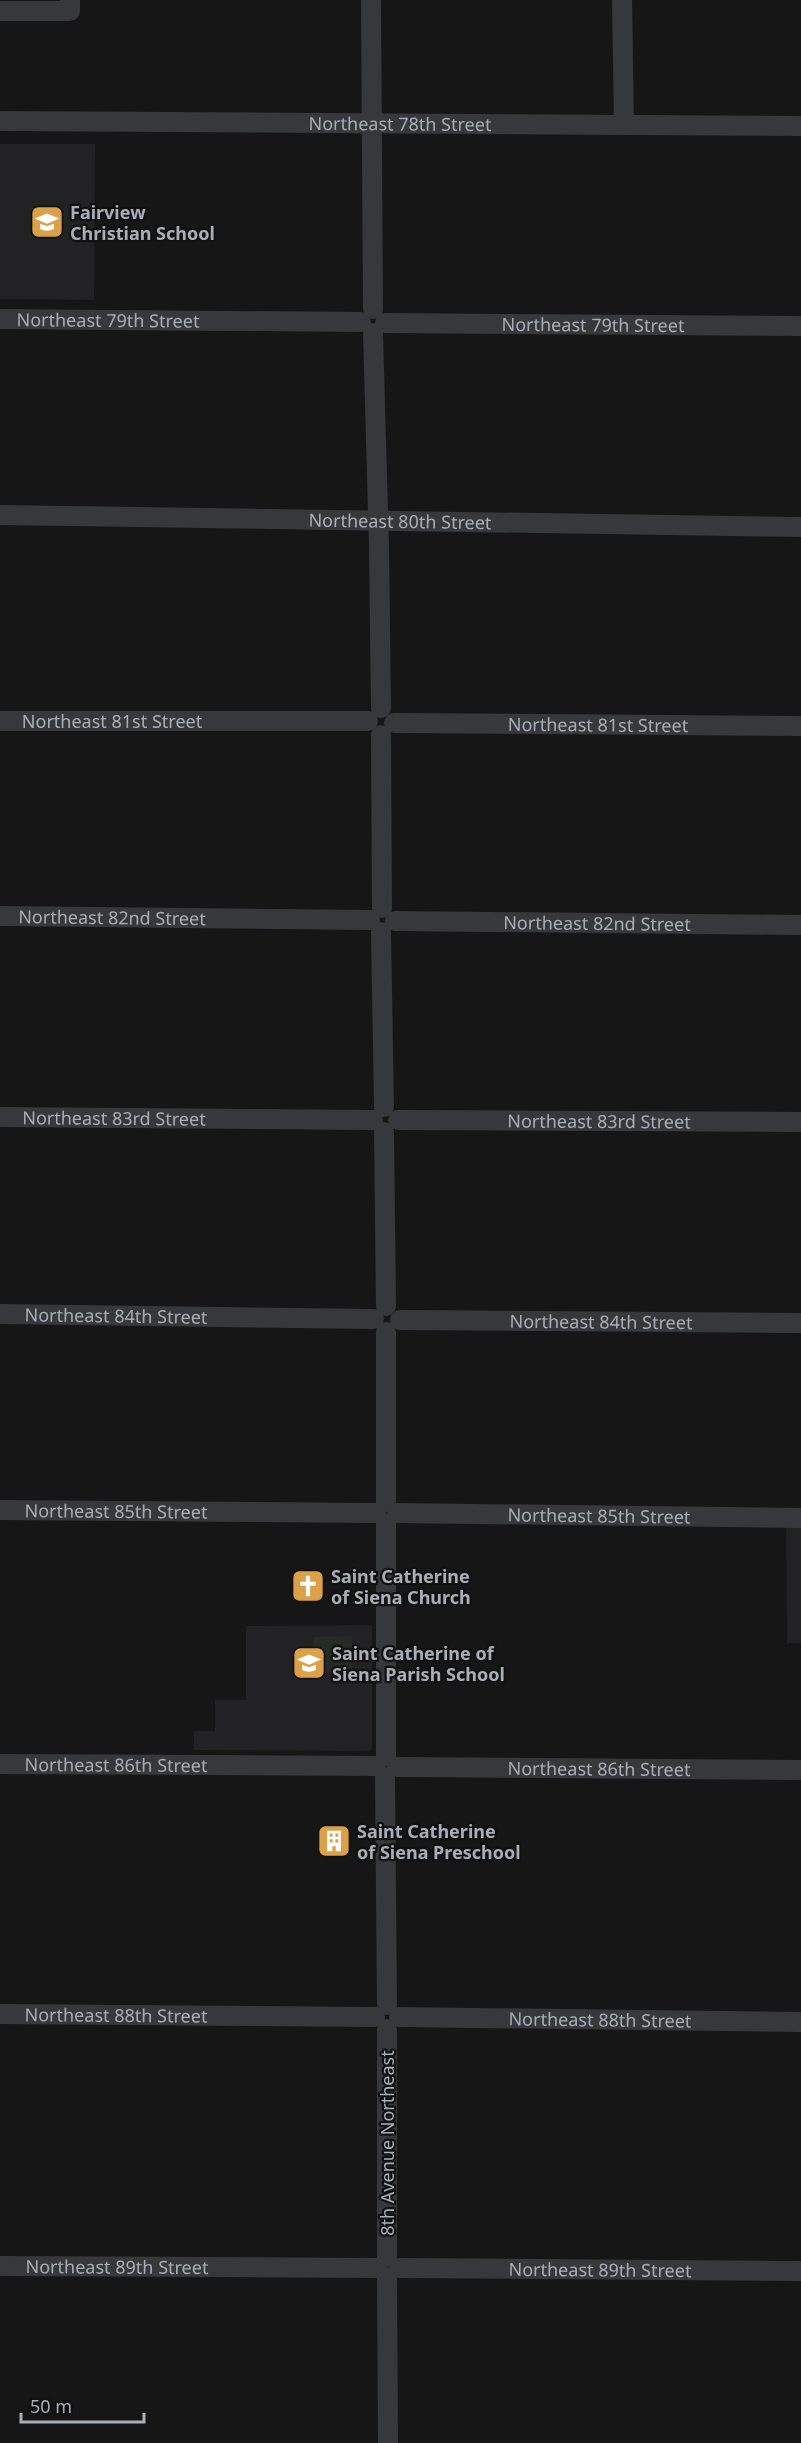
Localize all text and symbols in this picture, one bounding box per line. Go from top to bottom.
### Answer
street label: Northeast 78th Street [308,111,492,136]
place label: Fairview Christian School [70,200,215,245]
school or university icon: Fairview Christian School [29,204,65,240]
street label: Northeast 79th Street [16,307,200,333]
street label: Northeast 79th Street [501,312,685,337]
street label: Northeast 80th Street [308,508,492,534]
street label: Northeast 81st Street [22,709,203,733]
street label: Northeast 81st Street [508,712,689,737]
street label: Northeast 82nd Street [18,904,206,930]
street label: Northeast 82nd Street [503,910,691,936]
street label: Northeast 83rd Street [22,1105,206,1131]
street label: Northeast 83rd Street [507,1109,691,1133]
street label: Northeast 84th Street [24,1302,208,1329]
street label: Northeast 84th Street [509,1309,693,1334]
street label: Northeast 85th Street [24,1498,208,1524]
street label: Northeast 85th Street [507,1502,691,1529]
place label: Saint Catherine of Siena Church [331,1564,471,1609]
church icon: Saint Catherine of Siena Church [290,1568,326,1604]
place label: Saint Catherine of Siena Parish School [332,1641,505,1686]
school or university icon: Saint Catherine of Siena Parish School [291,1645,327,1681]
street label: Northeast 86th Street [24,1752,208,1777]
street label: Northeast 86th Street [507,1756,691,1781]
place label: Saint Catherine of Siena Preschool [357,1819,521,1864]
building icon: Saint Catherine of Siena Preschool [316,1823,352,1859]
street label: Northeast 88th Street [24,2002,208,2028]
street label: Northeast 88th Street [508,2006,692,2033]
street label: 8th Avenue Northeast [375,2050,399,2236]
street label: Northeast 89th Street [25,2254,209,2279]
street label: Northeast 89th Street [508,2257,692,2282]
scale bar [21,2386,144,2424]
text: 50 m [30,2394,72,2418]

